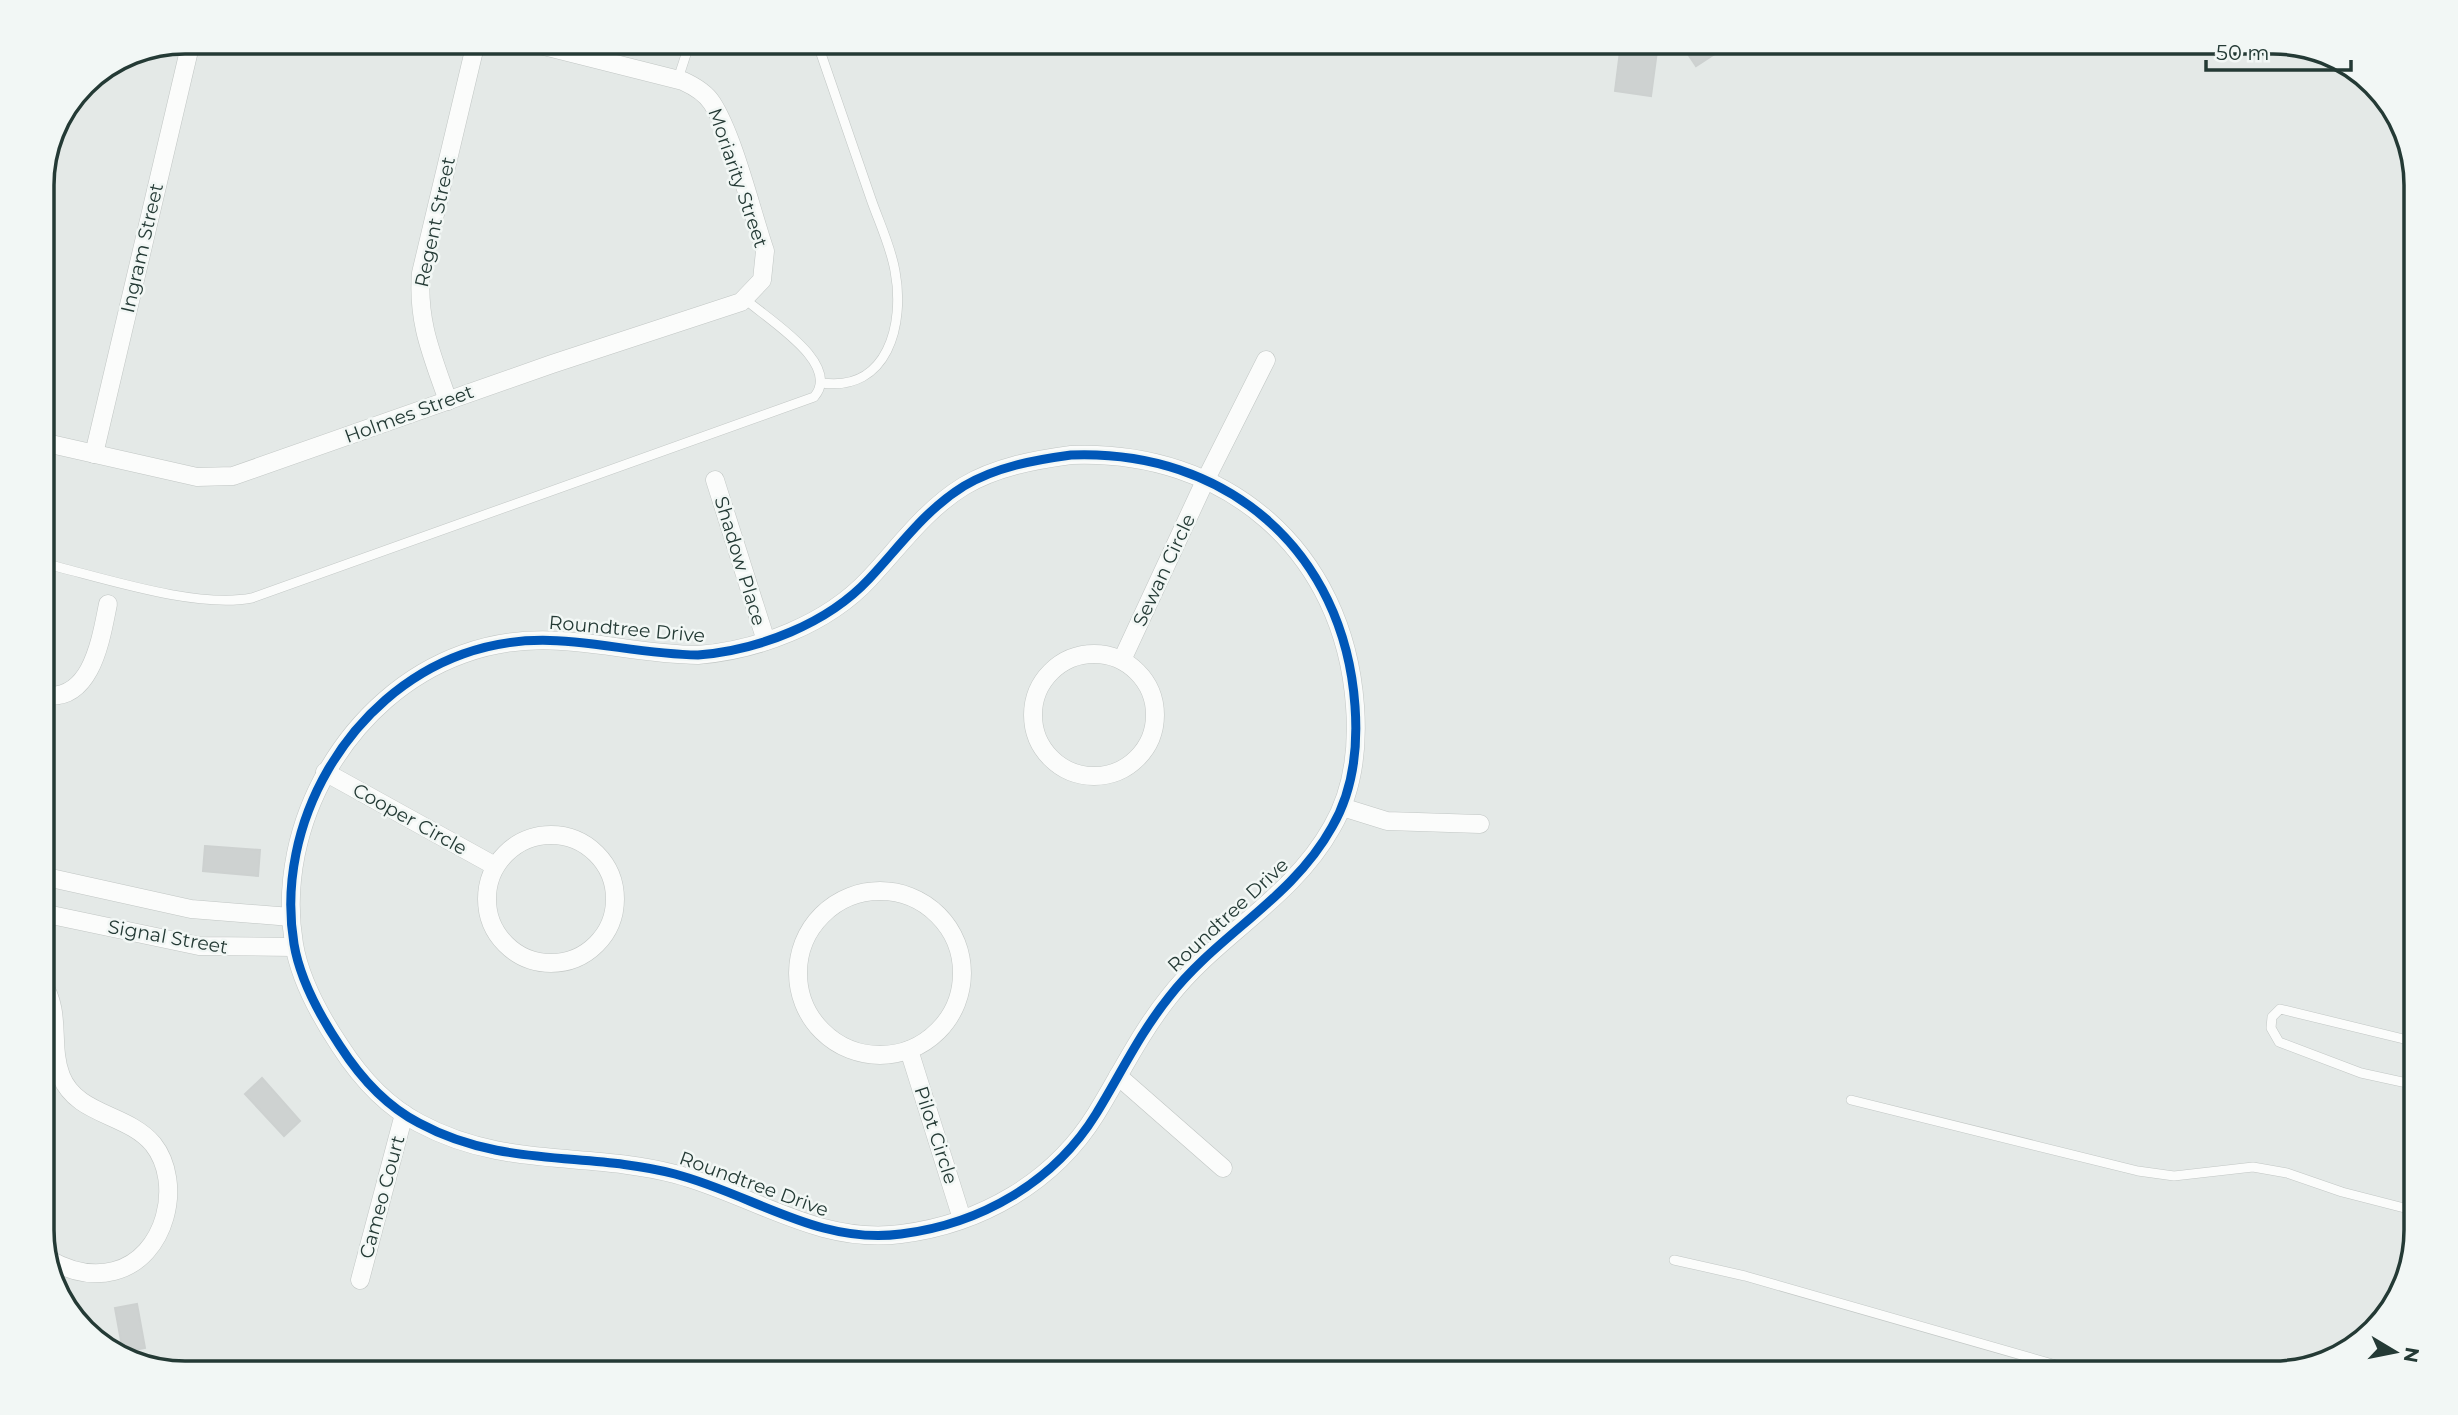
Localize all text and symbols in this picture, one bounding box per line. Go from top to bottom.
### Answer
scale bar [2206,28,2351,72]
text: 50 m [2216,40,2270,65]
street label: Moriarity Street [703,105,773,251]
street label: Regent Street [410,154,460,289]
street label: Ingram Street [116,181,168,315]
street label: Holmes Street [341,380,477,448]
street label: Shadow Place [709,494,771,628]
street label: Sewan Circle [1128,510,1200,630]
street label: Roundtree Drive [548,611,706,647]
street label: Cooper Circle [349,778,471,860]
street label: Roundtree Drive [1163,853,1293,977]
street label: Signal Street [106,915,230,959]
street label: Pilot Circle [909,1083,963,1187]
street label: Cameo Court [355,1133,410,1261]
street label: Roundtree Drive [676,1146,832,1222]
north arrow [2360,1317,2430,1387]
text: N [2399,1345,2424,1364]

